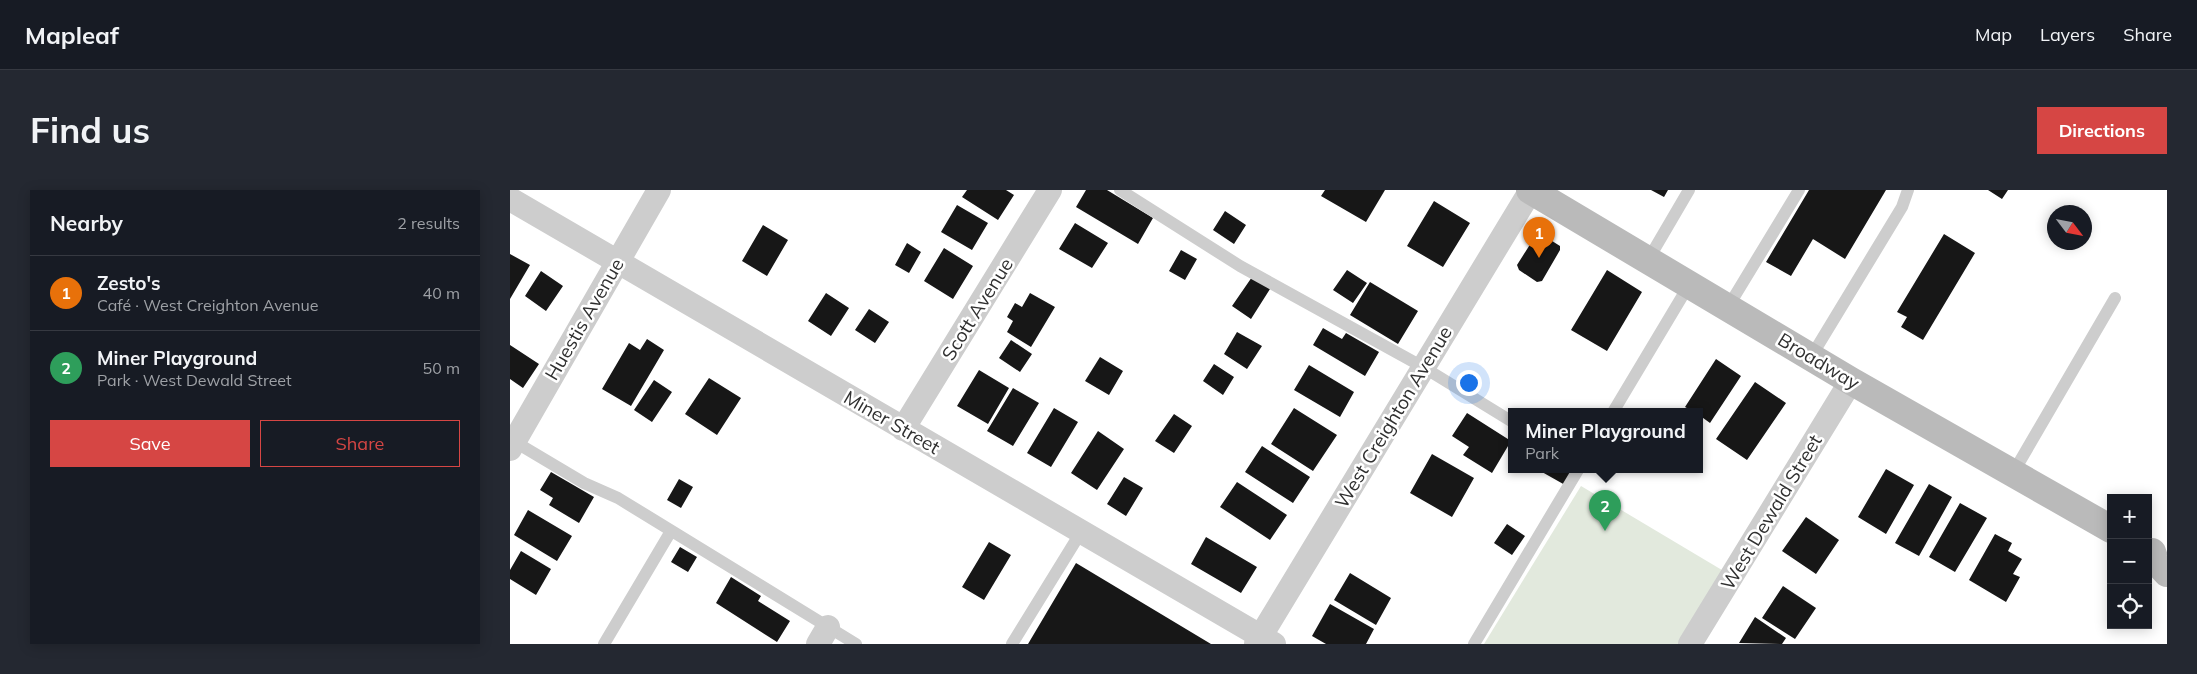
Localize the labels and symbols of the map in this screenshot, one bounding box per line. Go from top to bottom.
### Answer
north arrow [2047,205,2092,250]
pin: 1 [1523,217,1555,258]
street label: Scott Avenue [936,253,1018,365]
street label: Huestis Avenue [539,254,629,384]
street label: West Creighton Avenue [1329,322,1457,512]
street label: Broadway [1774,327,1864,395]
your location [1456,370,1482,396]
street label: Miner Street [840,385,944,459]
street label: West Dewald Street [1715,430,1827,594]
pin: 2 [1589,490,1621,531]

